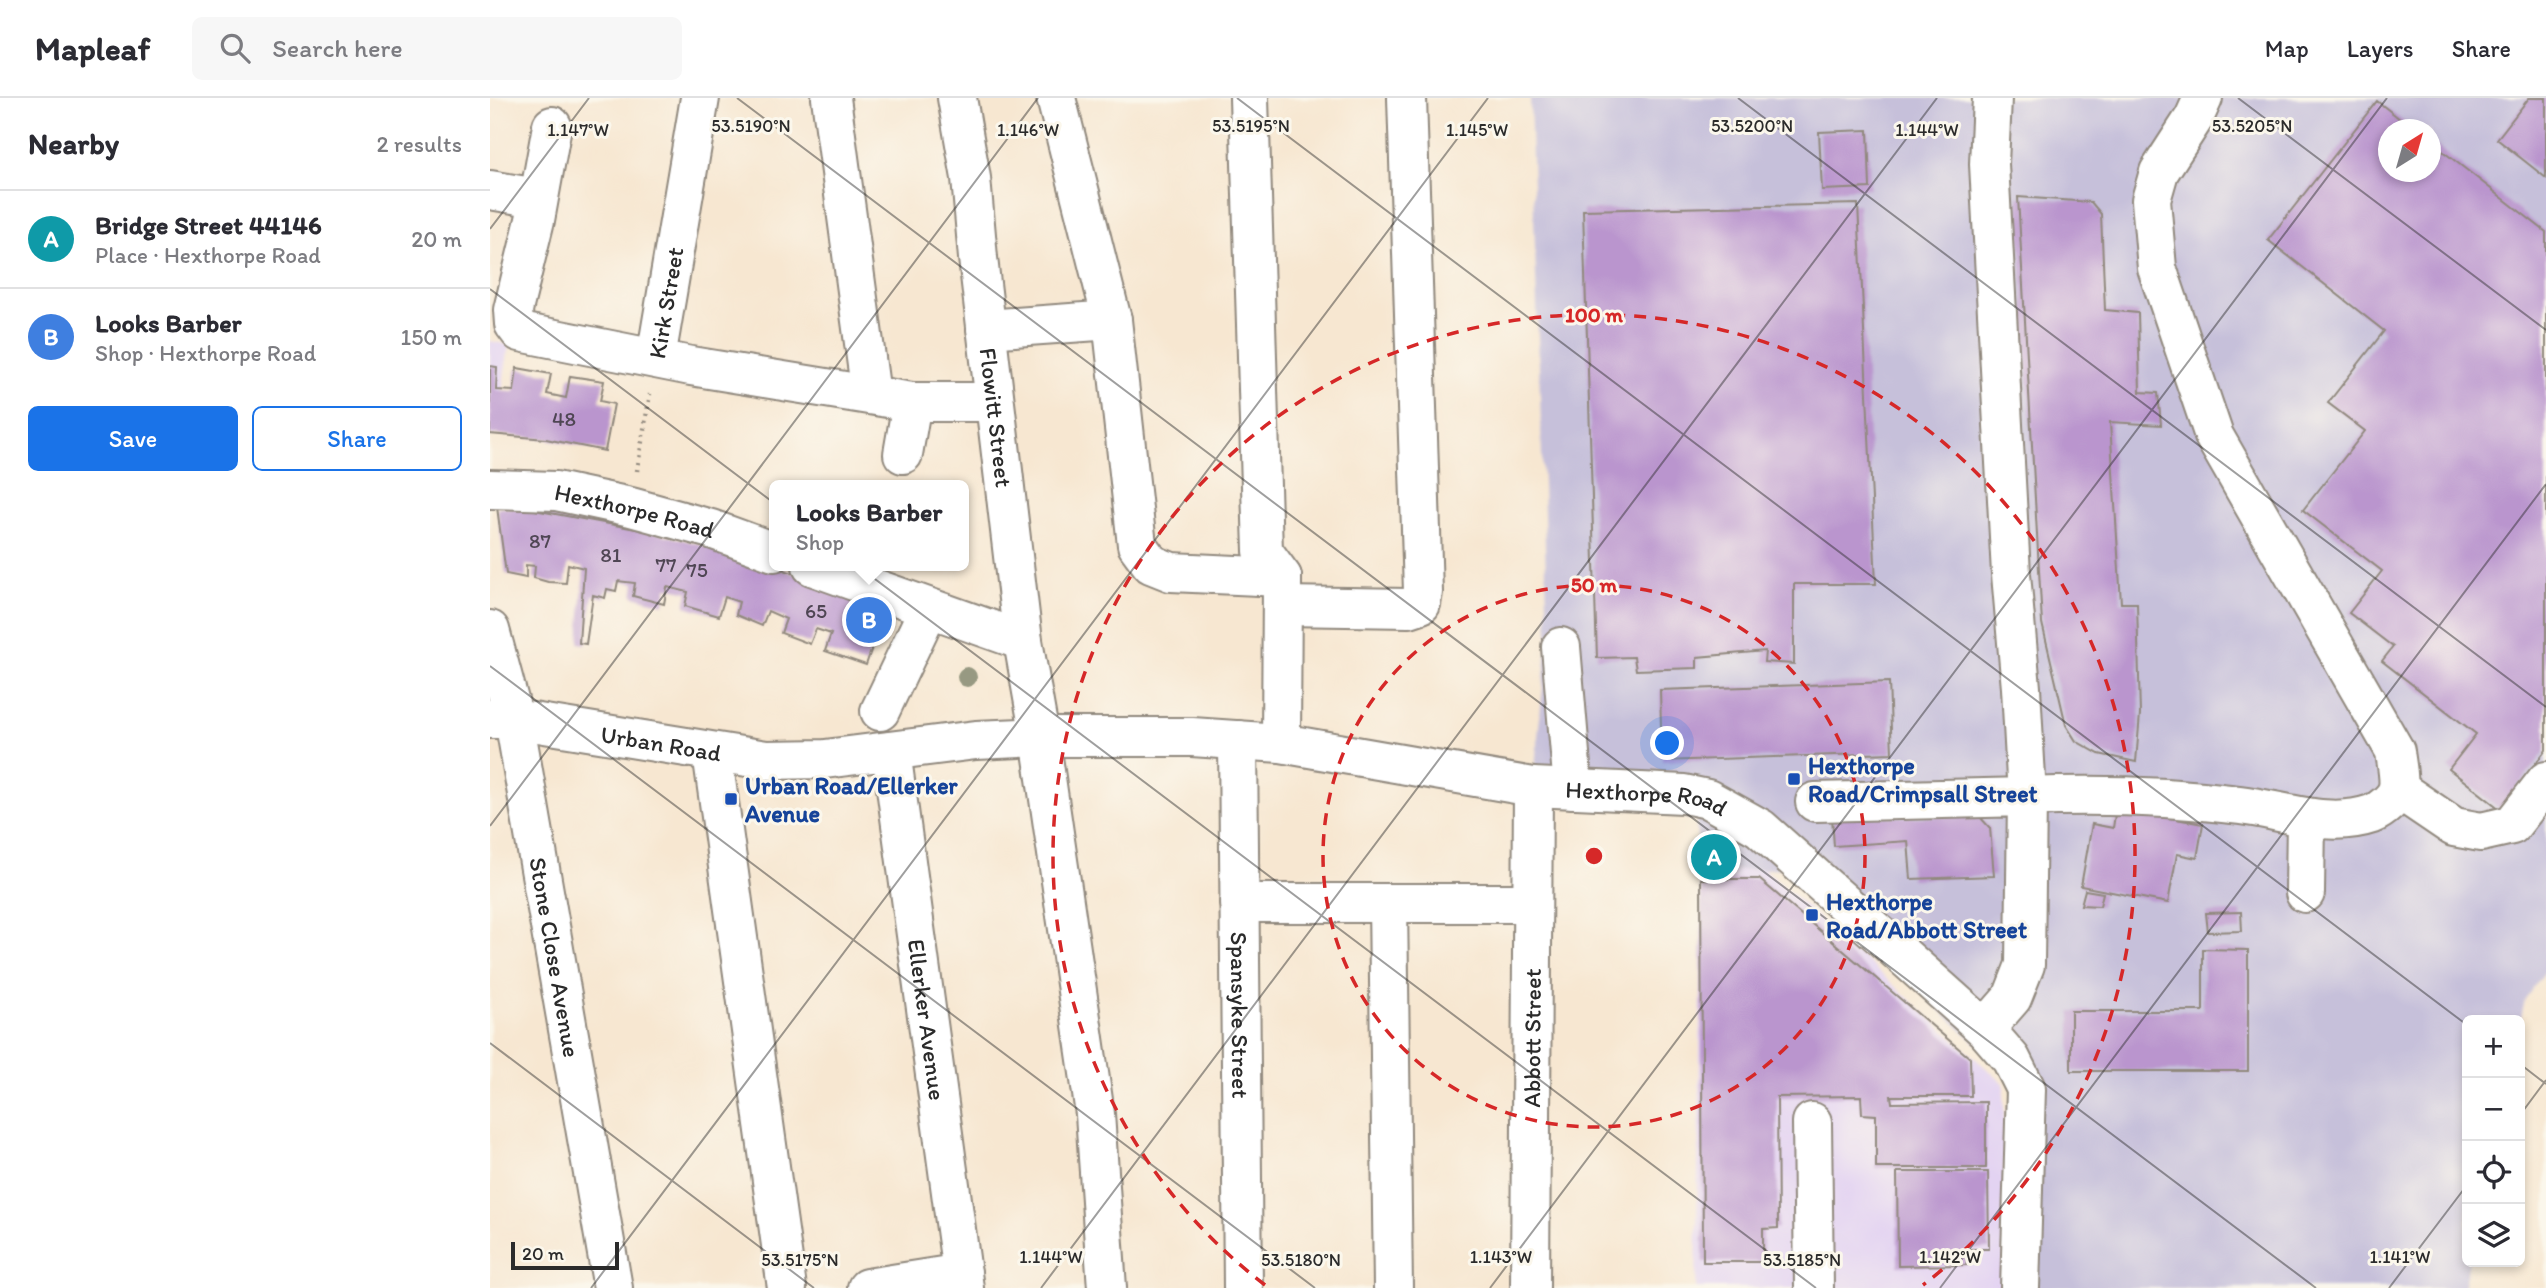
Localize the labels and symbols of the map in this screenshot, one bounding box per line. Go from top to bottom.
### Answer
text: 53.5190°N [711,115,791,137]
text: 53.5195°N [1212,115,1290,137]
text: 53.5200°N [1711,115,1793,137]
text: 53.5205°N [2212,115,2292,137]
text: 1.147°W [547,119,609,141]
text: 1.146°W [997,119,1059,141]
text: 1.145°W [1446,119,1508,141]
text: 1.144°W [1895,119,1959,141]
north arrow [2378,119,2441,182]
street label: Kirk Street [642,245,689,361]
text: 100 m [1565,302,1623,327]
street label: Flowitt Street [974,346,1019,489]
house number: 48 [552,406,576,431]
street label: Hexthorpe Road [552,477,718,544]
house number: 87 [529,528,551,553]
house number: 81 [600,542,622,567]
house number: 77 [656,552,676,577]
house number: 75 [686,557,708,582]
text: 50 m [1571,572,1618,597]
pin: B [846,594,892,646]
house number: 65 [805,598,827,623]
street label: Urban Road [599,719,724,767]
your location [1650,726,1684,760]
place label: Hexthorpe Road/Crimpsall Street [1808,751,2038,809]
place label: Urban Road/Ellerker Avenue [744,771,959,828]
marker: Hexthorpe Road/Crimpsall Street [1786,771,1802,787]
street label: Hexthorpe Road [1565,774,1733,822]
marker: Urban Road/Ellerker Avenue [723,791,739,807]
pin: A [1691,831,1737,883]
centre of rings [1582,844,1606,868]
street label: Stone Close Avenue [524,855,587,1060]
place label: Hexthorpe Road/Abbott Street [1826,887,2027,944]
marker: Hexthorpe Road/Abbott Street [1804,907,1820,923]
street label: Spansyke Street [1225,931,1256,1099]
street label: Ellerker Avenue [902,937,953,1102]
street label: Abbott Street [1517,968,1546,1108]
scale bar [511,1239,620,1271]
text: 1.144°W [1019,1246,1083,1268]
text: 1.143°W [1470,1246,1532,1268]
text: 1.142°W [1919,1246,1981,1268]
text: 1.141°W [2369,1246,2431,1268]
text: 53.5175°N [761,1249,839,1271]
text: 53.5180°N [1261,1249,1341,1271]
text: 53.5185°N [1763,1249,1841,1271]

